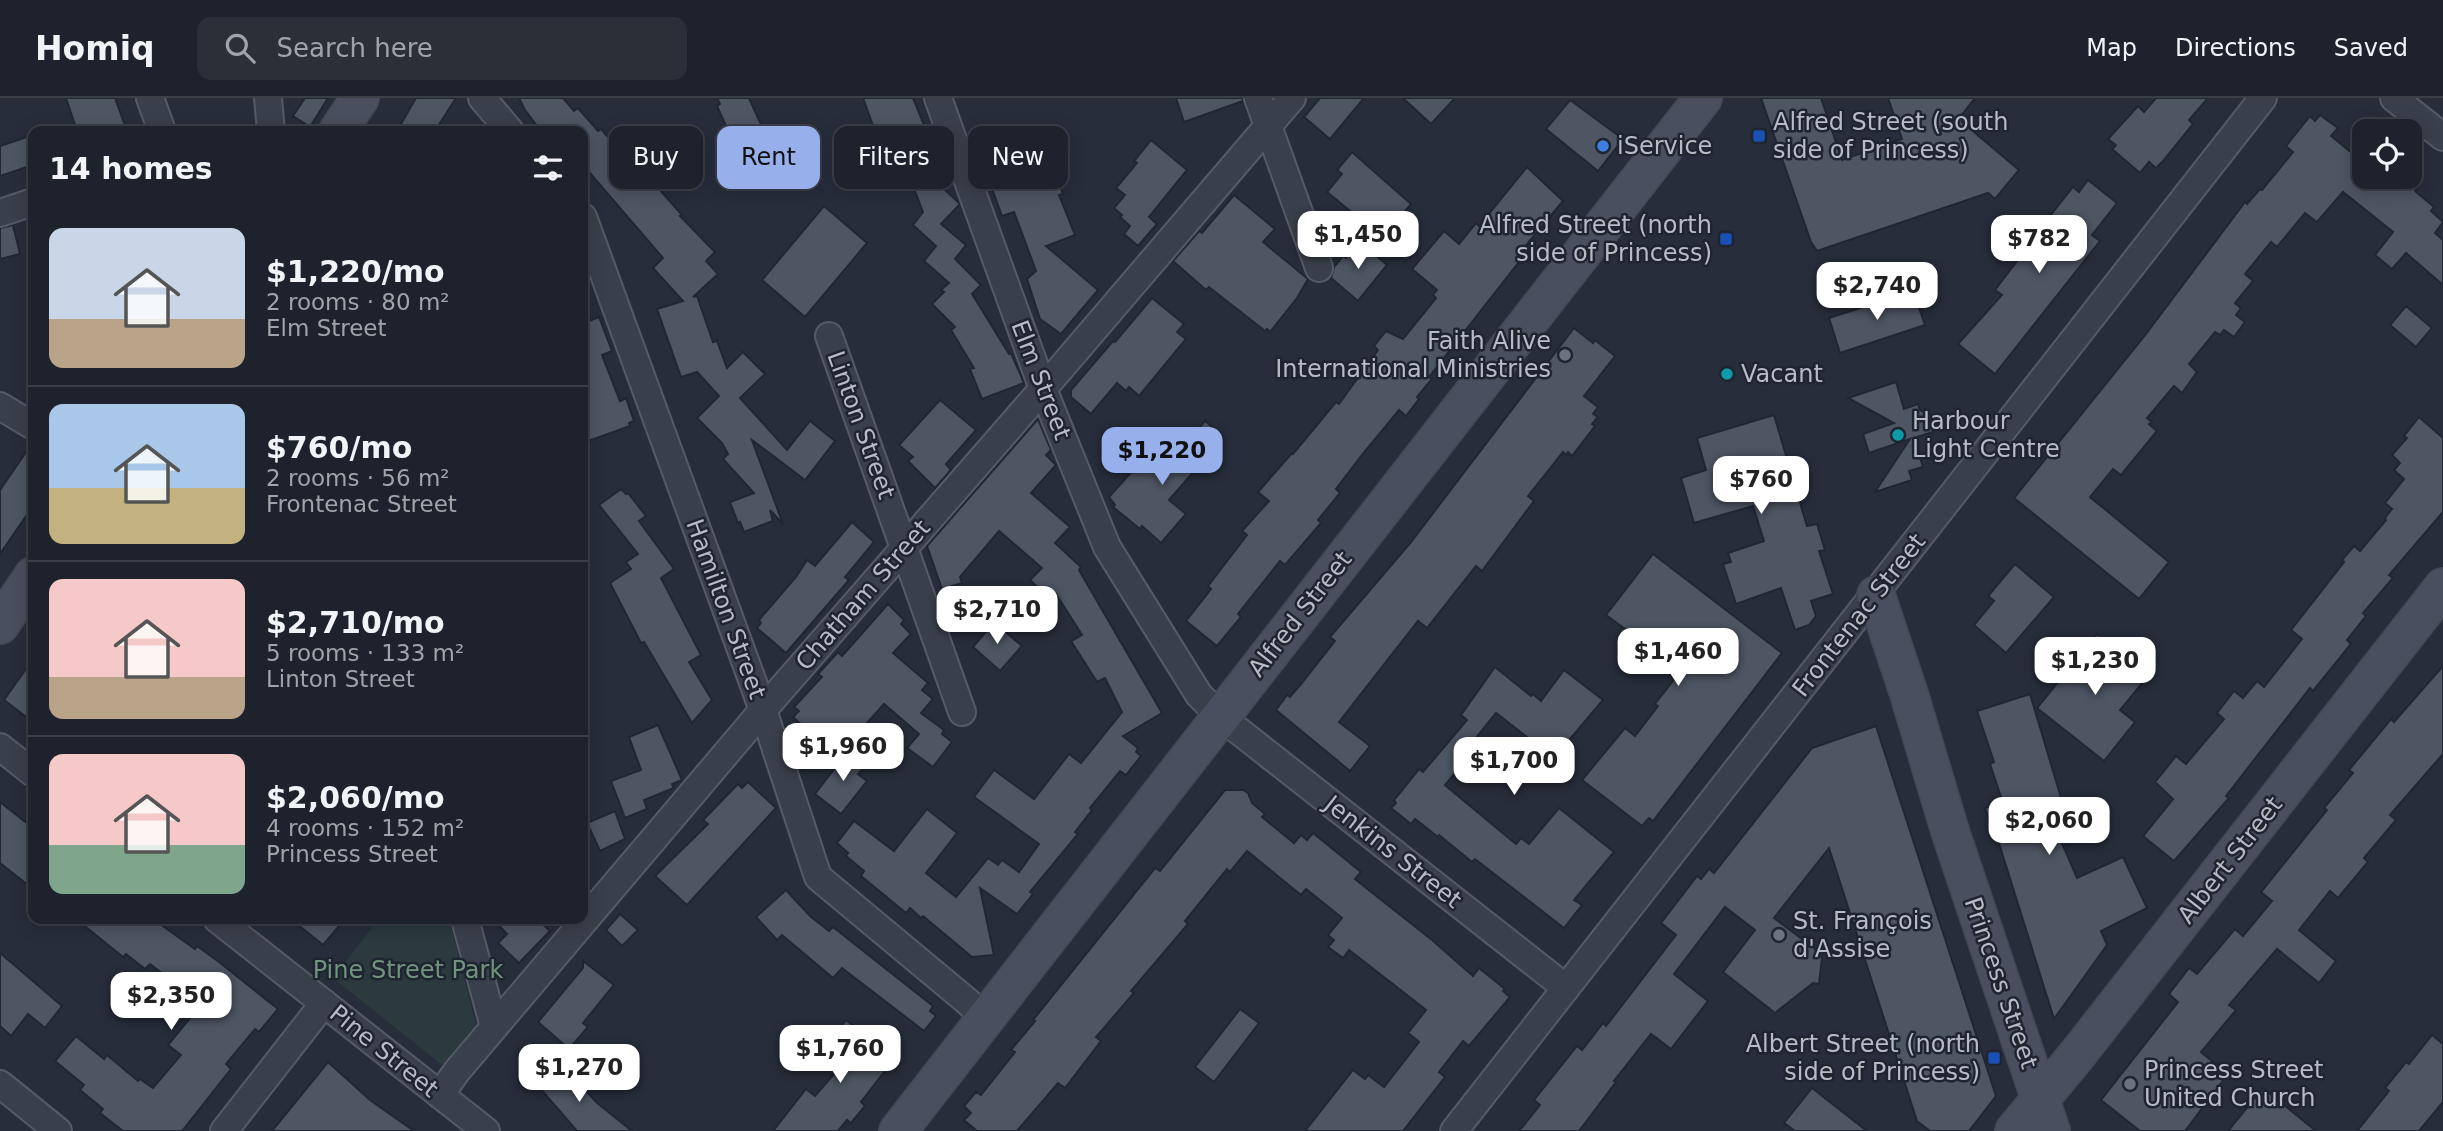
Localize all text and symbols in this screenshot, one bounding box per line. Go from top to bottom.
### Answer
search box [197,17,687,80]
text: Homiq [35,29,155,68]
icon: search [221,29,259,67]
text: Search here [277,33,433,63]
text: Map [2086,34,2137,62]
text: Directions [2175,34,2296,62]
text: Saved [2334,34,2408,62]
place label: Alfred Street (south side of Princess) [1773,108,2008,164]
map controls [2352,119,2422,189]
button: locate [2352,119,2422,189]
chip: Buy [609,126,703,189]
chip: Rent [717,126,820,189]
chip: Filters [834,126,954,189]
chip: New [968,126,1068,189]
marker: Alfred Street (south side of Princess) [1751,128,1767,144]
place label: iService [1617,132,1712,160]
marker: iService [1595,138,1611,154]
icon: filters [529,149,567,187]
text: 14 homes [49,151,213,186]
place label: Alfred Street (north side of Princess) [1479,211,1712,267]
pin: $1,450 [1301,212,1415,271]
pin: $782 [1998,216,2080,275]
text: $1,450 [1314,221,1402,247]
text: $782 [2007,225,2071,251]
marker: Alfred Street (north side of Princess) [1718,231,1734,247]
text: $1,220/mo [266,254,445,289]
icon: home [105,256,189,340]
pin: $2,740 [1820,262,1934,322]
text: $2,740 [1833,272,1921,298]
text: 2 rooms · 80 m² [266,289,450,315]
text: Elm Street [266,315,387,341]
street label: Elm Street [1005,316,1077,444]
place label: Faith Alive International Ministries [1275,327,1551,383]
street label: Linton Street [821,347,901,503]
marker: Faith Alive International Ministries [1557,347,1573,363]
place label: Vacant [1741,360,1823,388]
marker: Vacant [1719,366,1735,382]
place label: Harbour Light Centre [1912,407,2060,463]
marker: Harbour Light Centre [1890,427,1906,443]
pin: $1,220 [1105,428,1219,487]
text: $760/mo [266,430,412,465]
icon: home [105,432,189,516]
text: $1,220 [1118,437,1206,463]
pin: $760 [1720,456,1802,516]
text: 2 rooms · 56 m² [266,465,450,491]
text: $760 [1729,466,1793,492]
text: Frontenac Street [266,491,457,517]
street label: Chatham Street [790,514,936,676]
street label: Hamilton Street [680,515,772,703]
street label: Frontenac Street [1787,528,1931,702]
street label: Alfred Street [1242,546,1358,682]
pin: $2,710 [940,587,1054,646]
text: $2,710 [953,596,1041,622]
text: $2,710/mo [266,605,445,640]
icon: home [105,607,189,691]
pin: $1,460 [1621,628,1735,688]
text: $1,460 [1634,638,1722,664]
pin: $1,230 [2038,638,2152,697]
text: 5 rooms · 133 m² [266,640,464,666]
text: $1,230 [2051,647,2139,673]
text: Linton Street [266,666,415,692]
pin: $1,960 [786,724,900,783]
text: $1,960 [799,733,887,759]
pin: $1,700 [1457,738,1571,797]
text: $1,700 [1470,747,1558,773]
text: $2,060/mo [266,780,445,815]
icon: home [105,782,189,866]
street label: Jenkins Street [1317,789,1467,914]
street label: Albert Street [2172,791,2288,929]
pin: $2,060 [1992,798,2106,857]
text: $2,060 [2005,807,2093,833]
text: 4 rooms · 152 m² [266,815,464,841]
text: Princess Street [266,841,438,867]
street label: Princess Street [1959,894,2043,1072]
place label: St. François d'Assise [1793,907,1932,963]
marker: St. François d'Assise [1771,927,1787,943]
park label: Pine Street Park [313,956,503,984]
pin: $2,350 [114,972,228,1032]
text: $2,350 [127,982,215,1008]
street label: Pine Street [324,999,444,1103]
pin: $1,760 [783,1026,897,1085]
place label: Albert Street (north side of Princess) [1746,1030,1980,1086]
text: $1,760 [796,1035,884,1061]
pin: $1,270 [522,1044,636,1104]
marker: Albert Street (north side of Princess) [1986,1050,2002,1066]
text: $1,270 [535,1054,623,1080]
place label: Princess Street United Church [2144,1056,2323,1112]
marker: Princess Street United Church [2122,1076,2138,1092]

